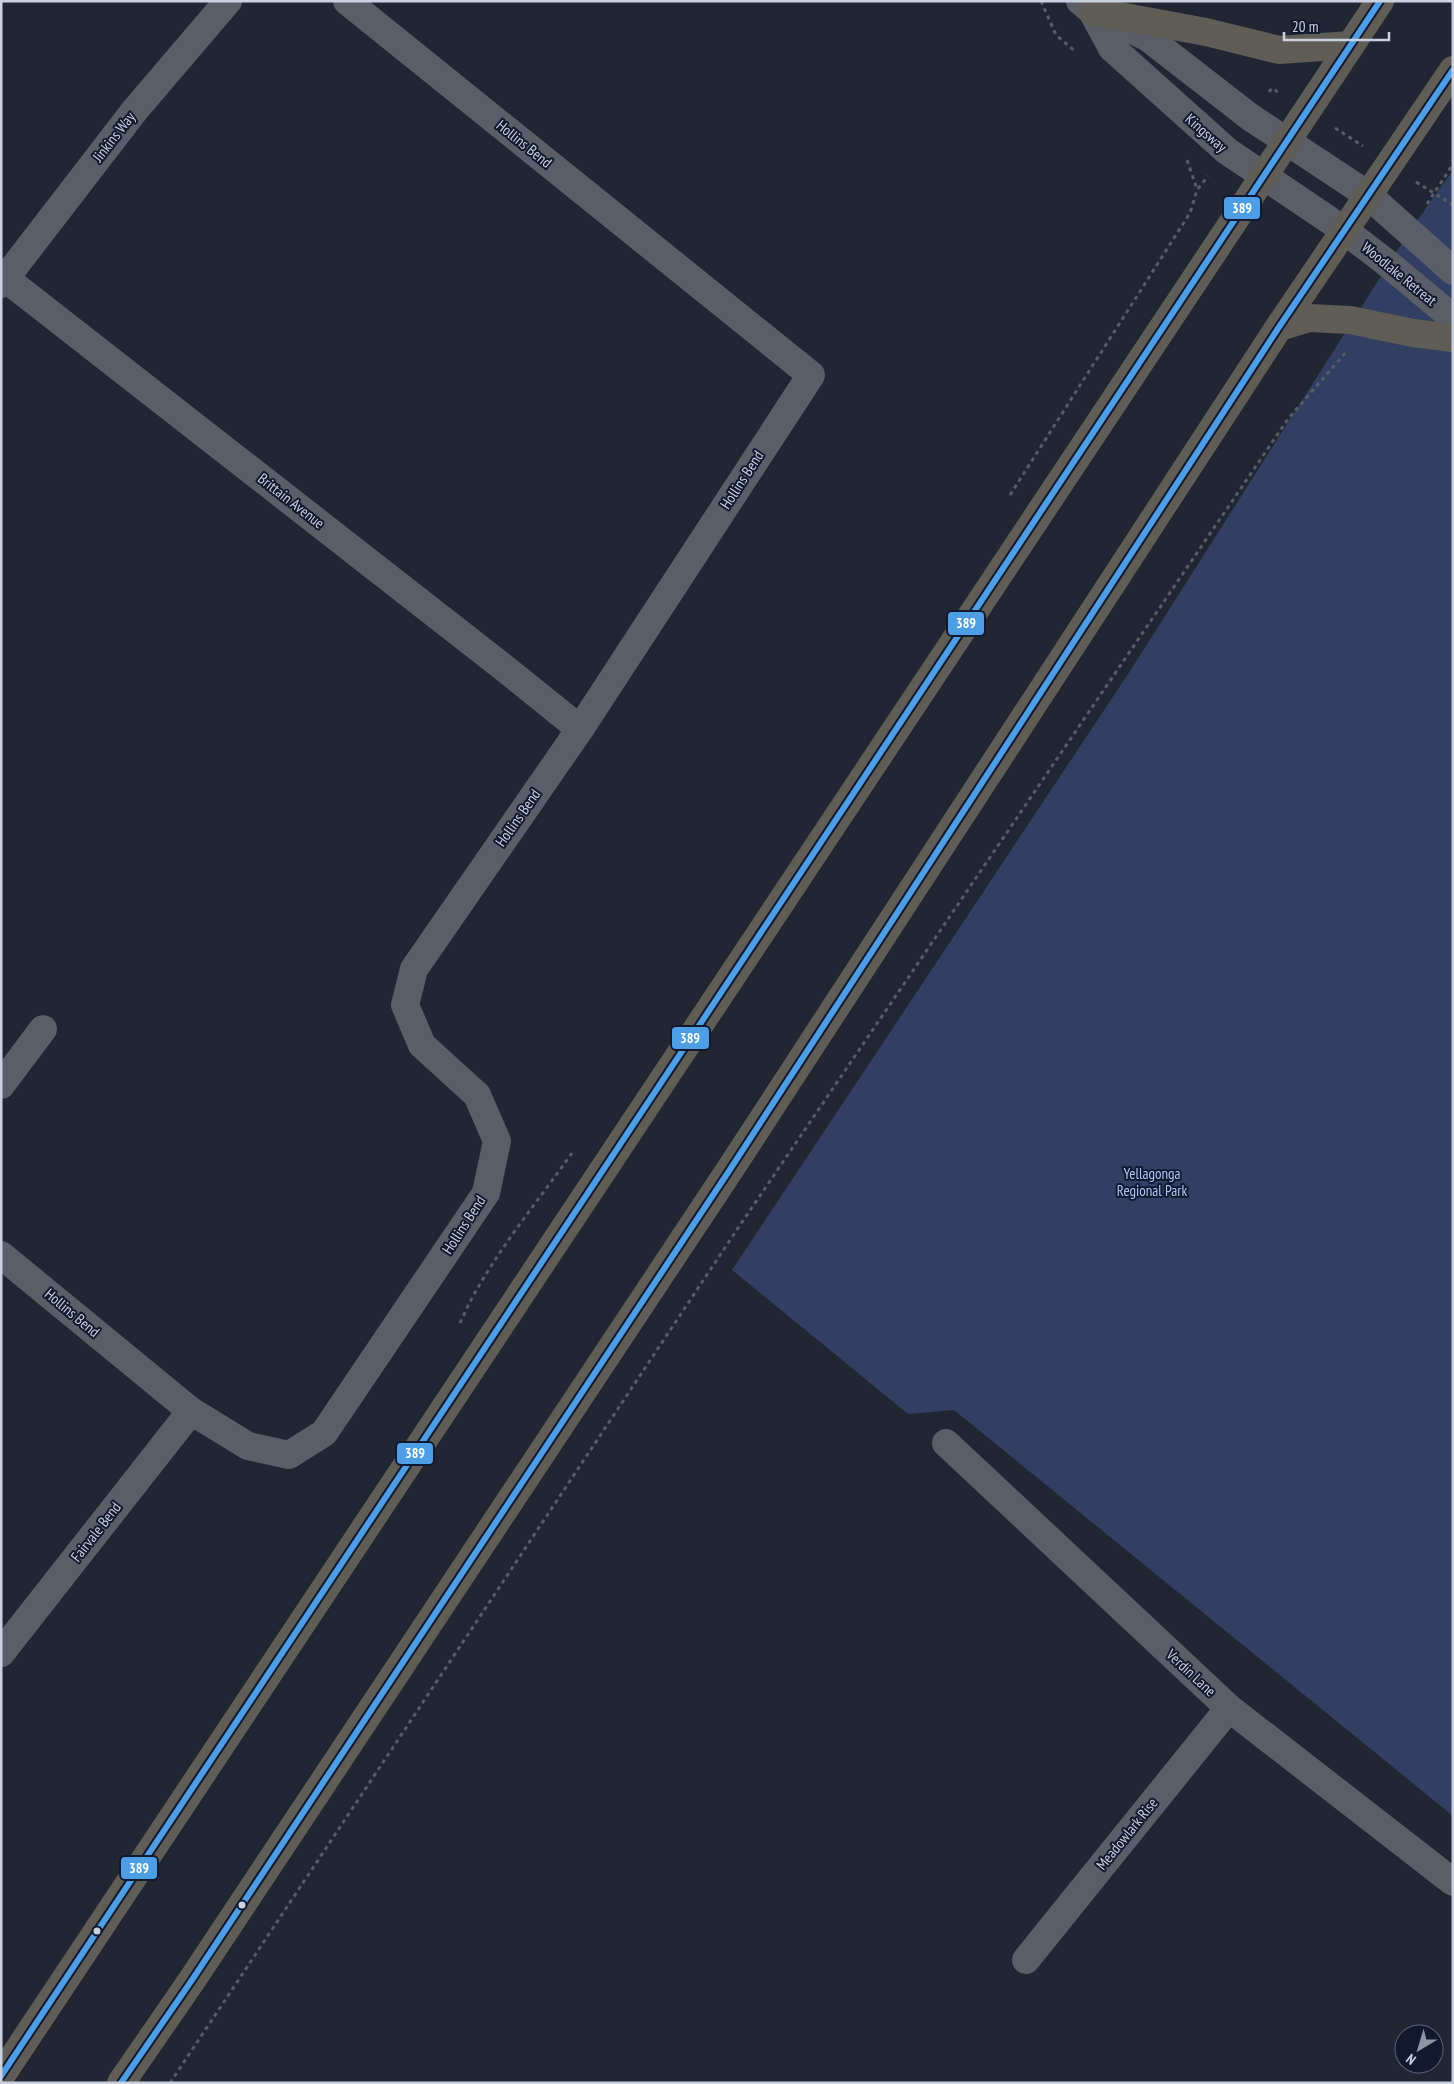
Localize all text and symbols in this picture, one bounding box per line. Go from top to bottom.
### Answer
scale bar [1284,10,1389,42]
text: 20 m [1292,17,1318,36]
street label: Jinkins Way [88,108,139,166]
street label: Kingsway [1181,109,1231,156]
street label: Hollins Bend [493,115,556,172]
line badge: 389 [1223,196,1261,220]
text: 389 [1232,199,1252,217]
street label: Woodlake Retreat [1358,238,1441,310]
street label: Hollins Bend [716,447,768,513]
street label: Brittain Avenue [254,469,328,532]
line badge: 389 [947,611,985,636]
text: 389 [956,614,976,632]
street label: Hollins Bend [491,785,544,850]
line badge: 389 [671,1026,710,1050]
text: 389 [680,1029,700,1047]
park label: Yellagonga Regional Park [1117,1164,1187,1200]
street label: Hollins Bend [438,1192,490,1258]
street label: Hollins Bend [41,1284,104,1341]
line badge: 389 [396,1442,434,1465]
text: 389 [405,1444,425,1462]
street label: Fairvale Bend [66,1498,125,1565]
street label: Verdin Lane [1162,1644,1220,1700]
street label: Meadowlark Rise [1092,1794,1161,1874]
line badge: 389 [120,1856,158,1880]
text: 389 [129,1859,149,1877]
unlabelled marker [237,1900,247,1910]
unlabelled marker [92,1926,102,1936]
north arrow [1394,2024,1444,2074]
text: N [1402,2050,1420,2069]

